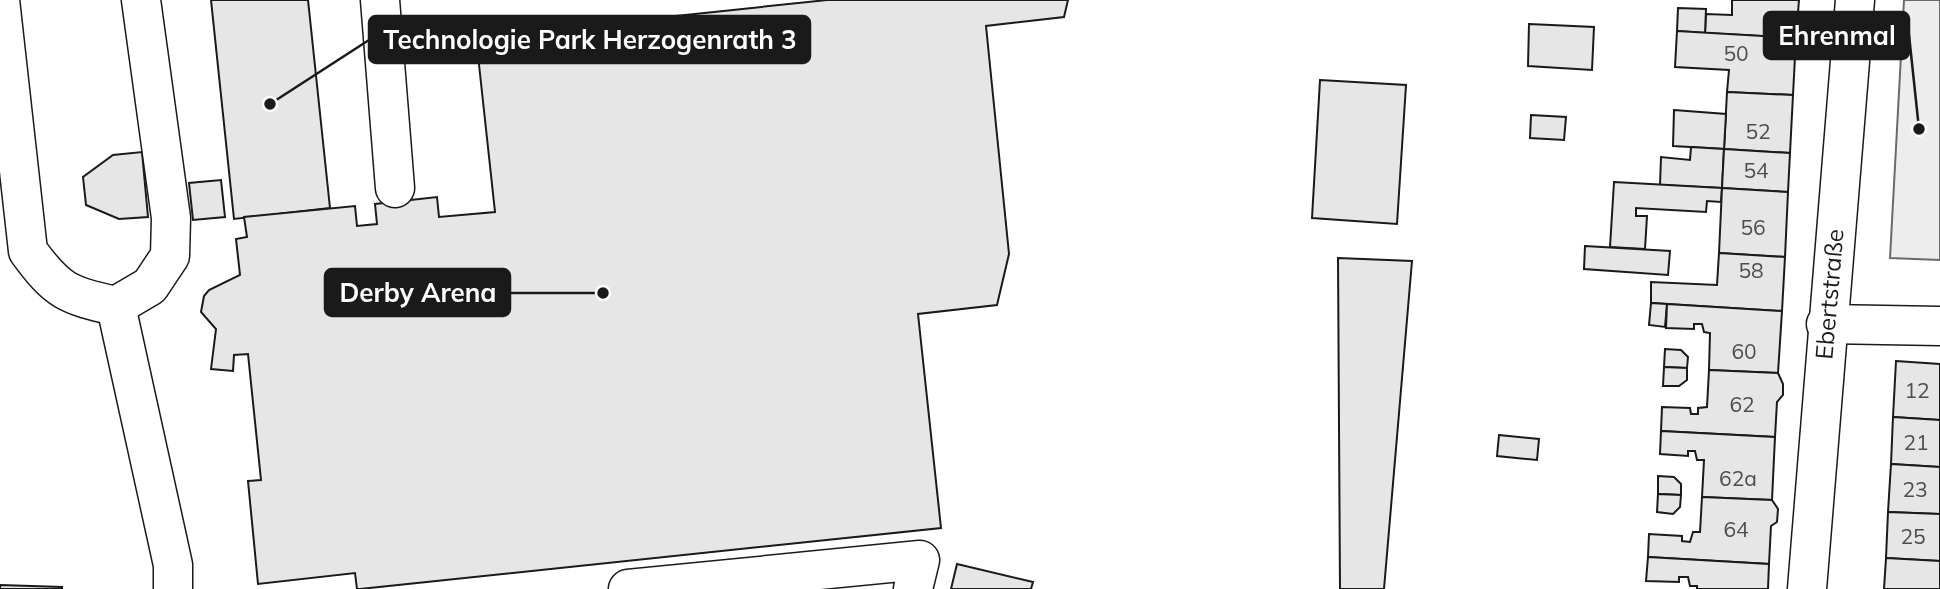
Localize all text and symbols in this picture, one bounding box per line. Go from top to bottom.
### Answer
callout: Ehrenmal [1764,12,1909,59]
callout: Technologie Park Herzogenrath 3 [369,16,810,63]
text: Ehrenmal [1778,19,1896,52]
text: Technologie Park Herzogenrath 3 [383,23,797,56]
house number: 50 [1723,40,1749,66]
house number: 52 [1745,118,1771,144]
house number: 54 [1743,157,1769,183]
house number: 56 [1740,214,1766,240]
street label: Ebertstraße [1808,228,1850,360]
house number: 58 [1738,257,1764,283]
callout: Derby Arena [325,269,510,316]
text: Derby Arena [340,276,496,309]
house number: 60 [1731,338,1757,364]
house number: 12 [1904,377,1930,403]
house number: 62 [1729,391,1755,417]
house number: 21 [1903,429,1929,455]
house number: 62a [1719,465,1757,491]
house number: 23 [1902,476,1928,502]
house number: 64 [1723,516,1749,542]
house number: 25 [1900,523,1926,549]

